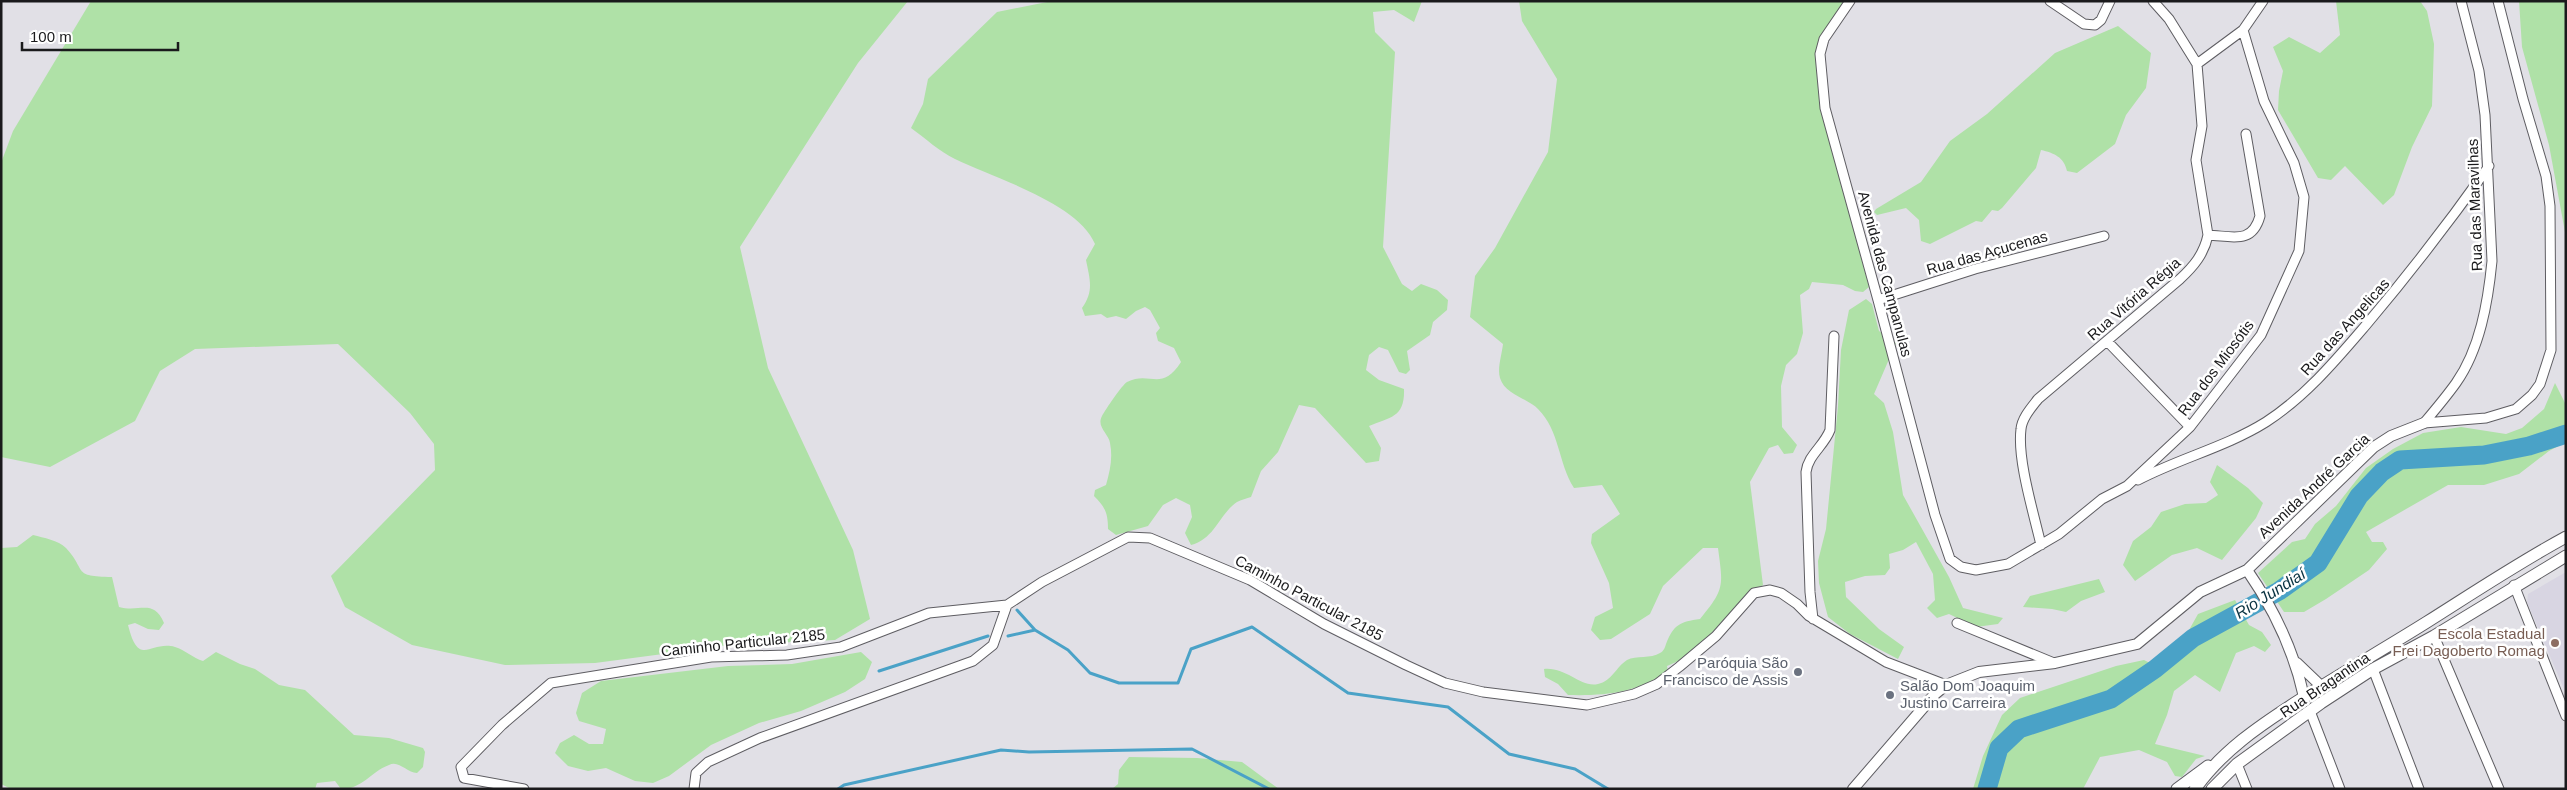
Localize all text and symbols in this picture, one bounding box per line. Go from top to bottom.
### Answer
scale bar [22,20,179,52]
text: 100 m [30,28,72,45]
street label: Rua das Maravilhas [2464,138,2485,272]
street label: Avenida das Campanulas [1855,189,1916,358]
street label: Rua das Açucenas [1924,227,2049,278]
street label: Rua Vitória Régia [2084,253,2184,344]
street label: Rua das Angelicas [2297,275,2393,379]
street label: Rua dos Miosótis [2174,317,2257,419]
street label: Avenida André Garcia [2255,429,2373,542]
street label: Caminho Particular 2185 [1232,551,1386,644]
water label: Rio Jundiaí [2232,564,2310,622]
street label: Caminho Particular 2185 [660,625,826,660]
place label: Escola Estadual Frei Dagoberto Romag [2392,625,2545,659]
marker: Escola Estadual Frei Dagoberto Romag [2549,637,2561,649]
street label: Rua Bragantina [2277,648,2373,721]
place label: Paróquia São Francisco de Assis [1663,654,1788,688]
marker: Paróquia São Francisco de Assis [1792,666,1804,678]
place label: Salão Dom Joaquim Justino Carreira [1900,677,2035,711]
marker: Salão Dom Joaquim Justino Carreira [1884,689,1896,701]

